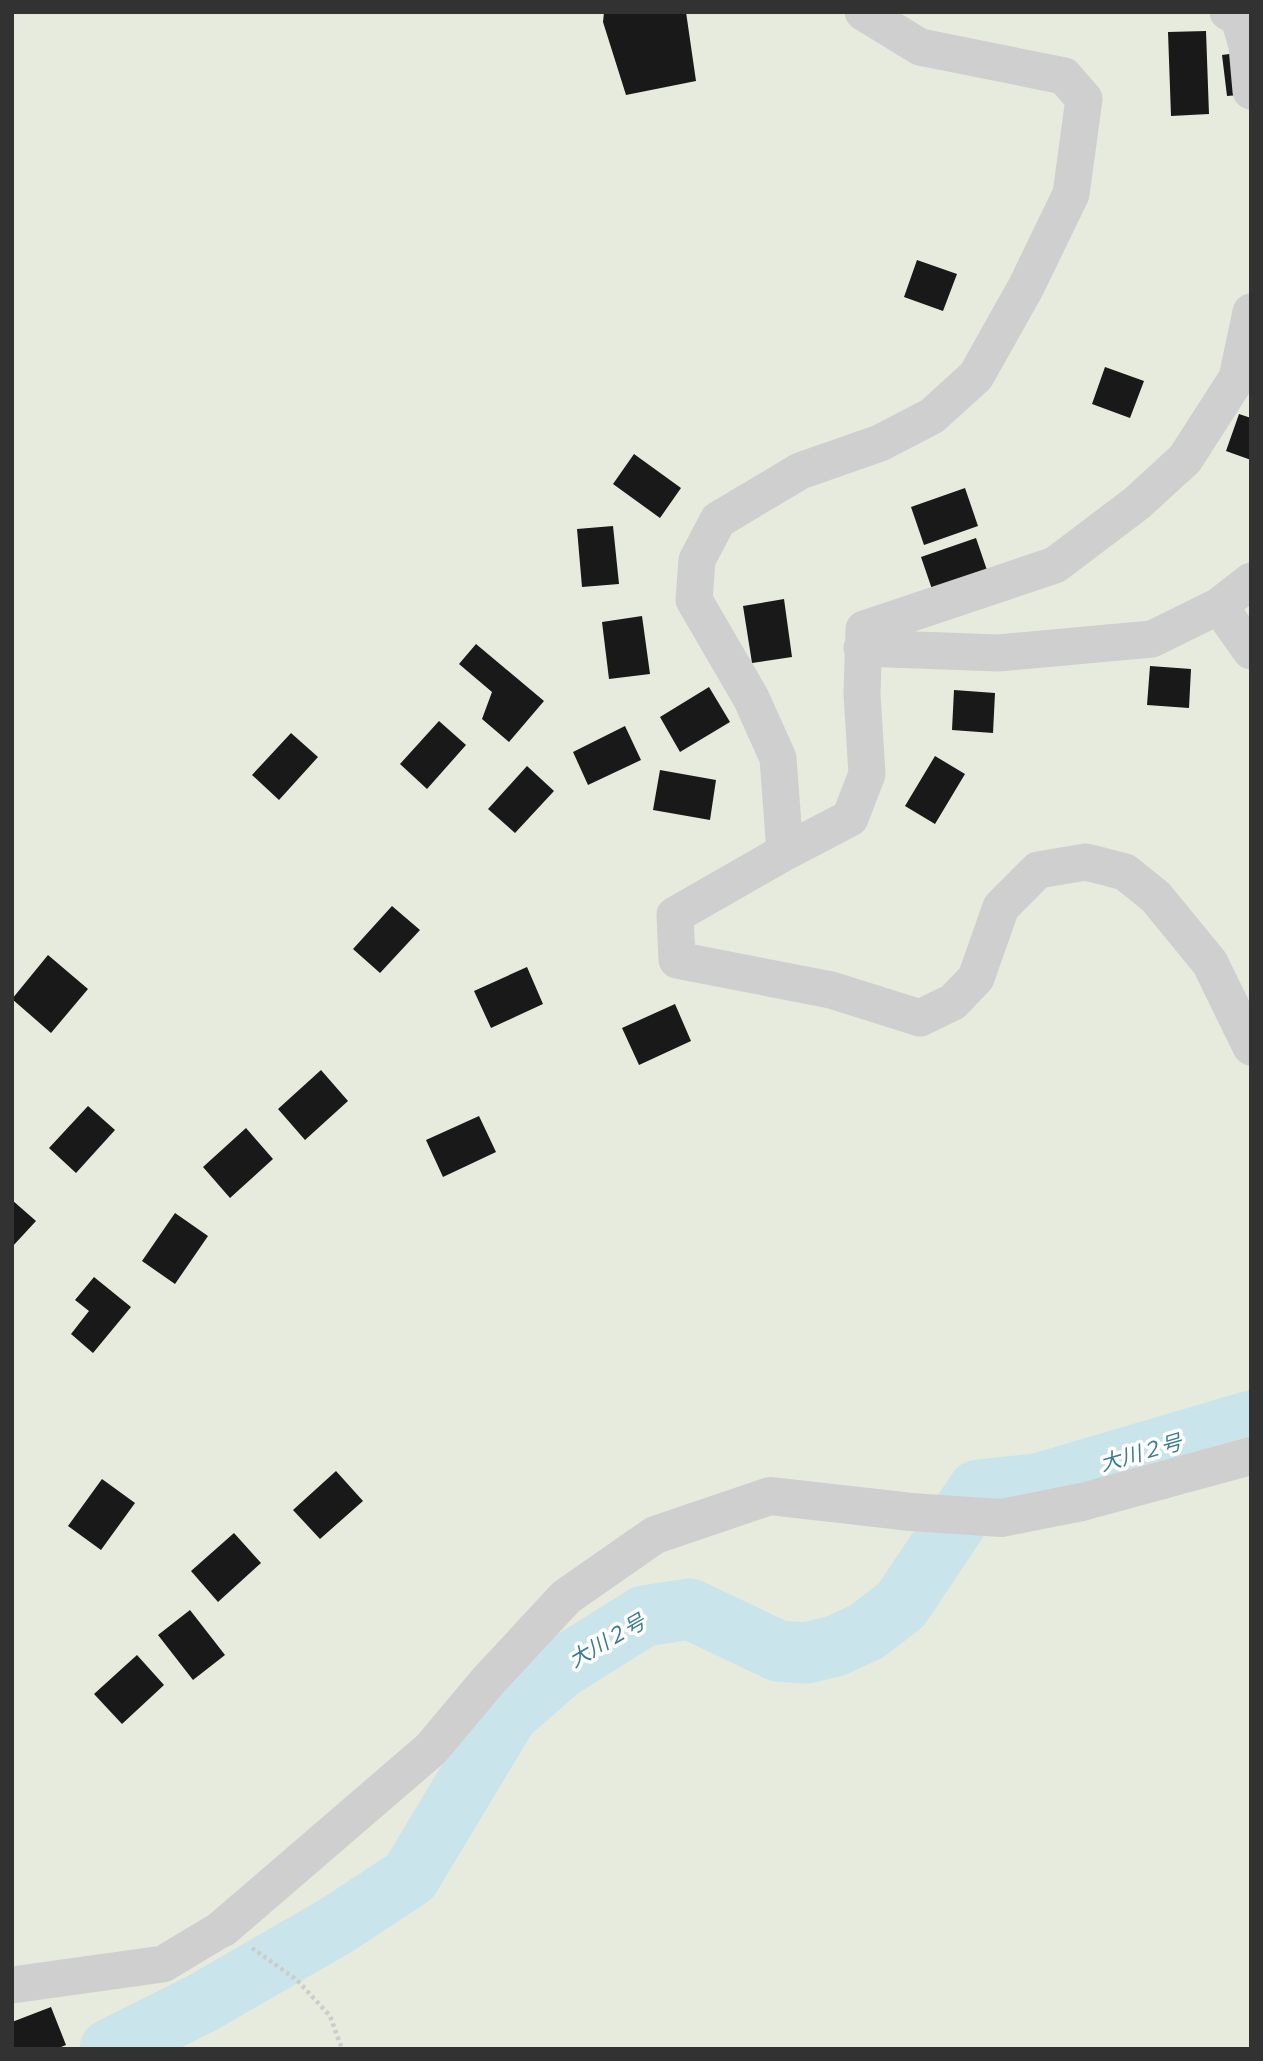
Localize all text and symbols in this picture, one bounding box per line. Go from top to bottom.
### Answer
water label: 大川２号 [1096,1426,1187,1478]
water label: 大川２号 [563,1606,652,1674]

